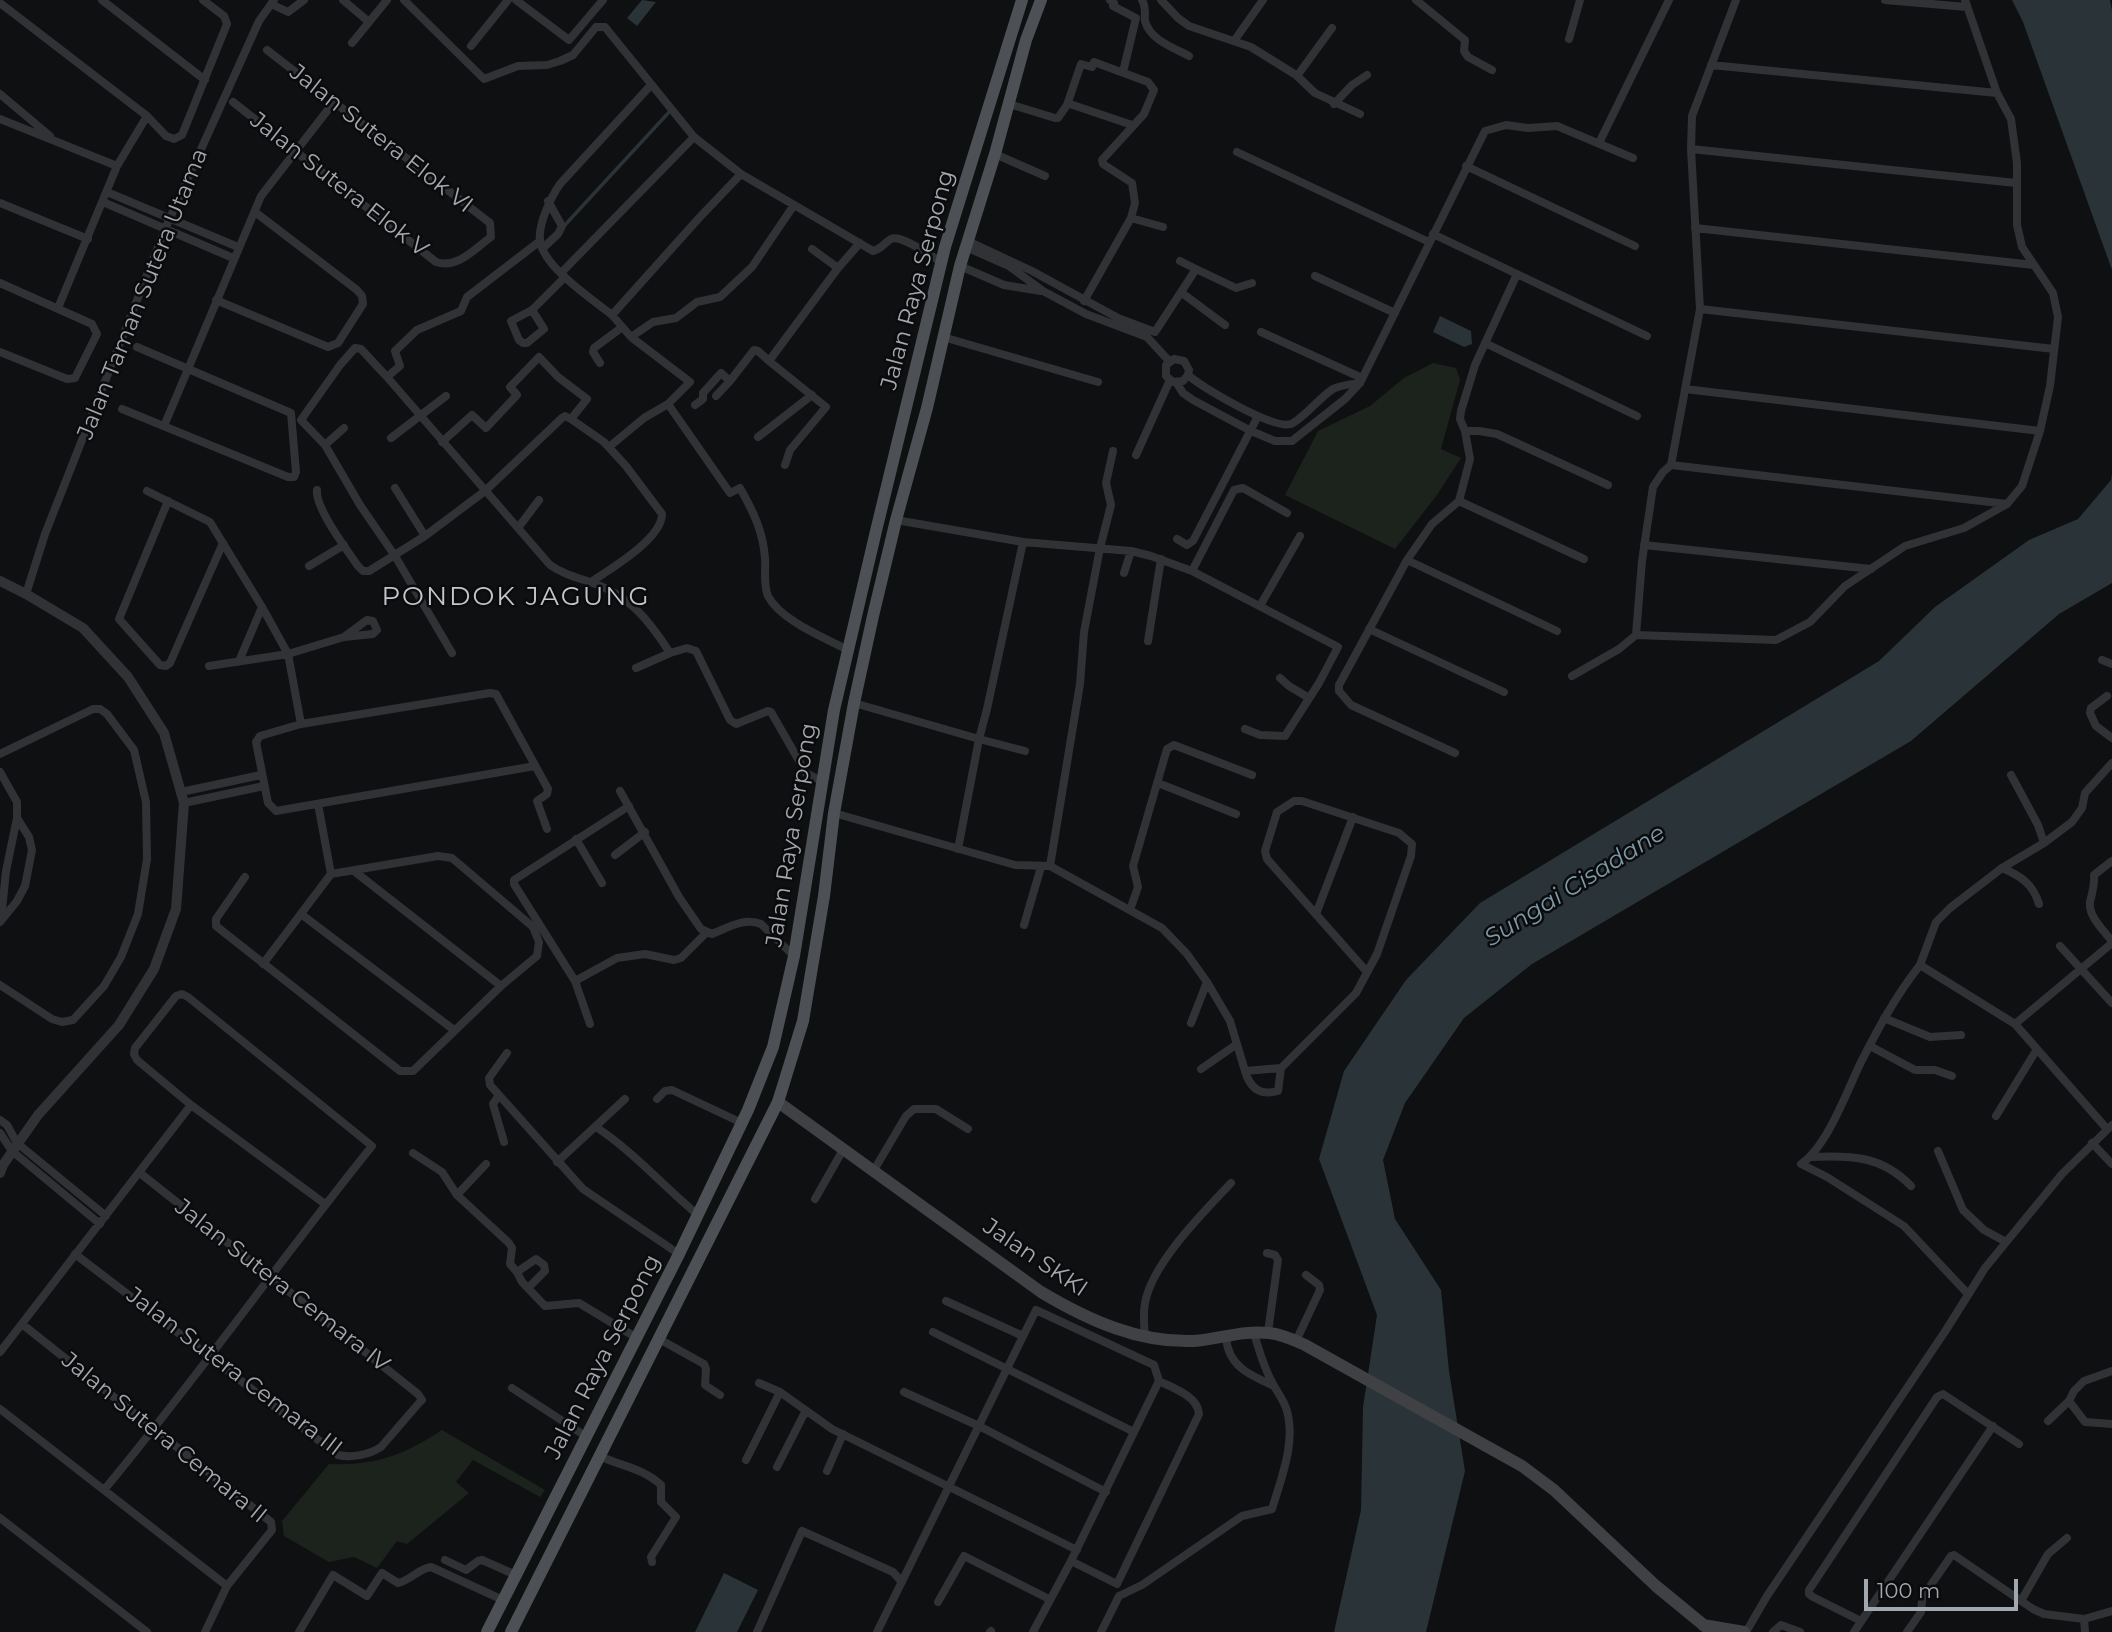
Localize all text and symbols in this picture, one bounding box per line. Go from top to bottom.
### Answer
street label: Jalan Sutera Elok VI [284,59,478,219]
street label: Jalan Sutera Elok V [244,107,434,263]
street label: Jalan Taman Sutera Utama [72,145,214,443]
street label: Jalan Raya Serpong [875,167,961,393]
district label: PONDOK JAGUNG [383,581,649,613]
street label: Jalan Raya Serpong [761,721,823,949]
water label: Sungai Cisadane [1479,819,1671,953]
street label: Jalan Sutera Cemara IV [169,1194,395,1378]
street label: Jalan SKKI [977,1213,1093,1303]
street label: Jalan Raya Serpong [539,1250,667,1464]
street label: Jalan Sutera Cemara III [121,1282,347,1462]
street label: Jalan Sutera Cemara II [56,1347,272,1529]
scale bar [1867,1566,2021,1610]
text: 100 m [1877,1578,1940,1603]

